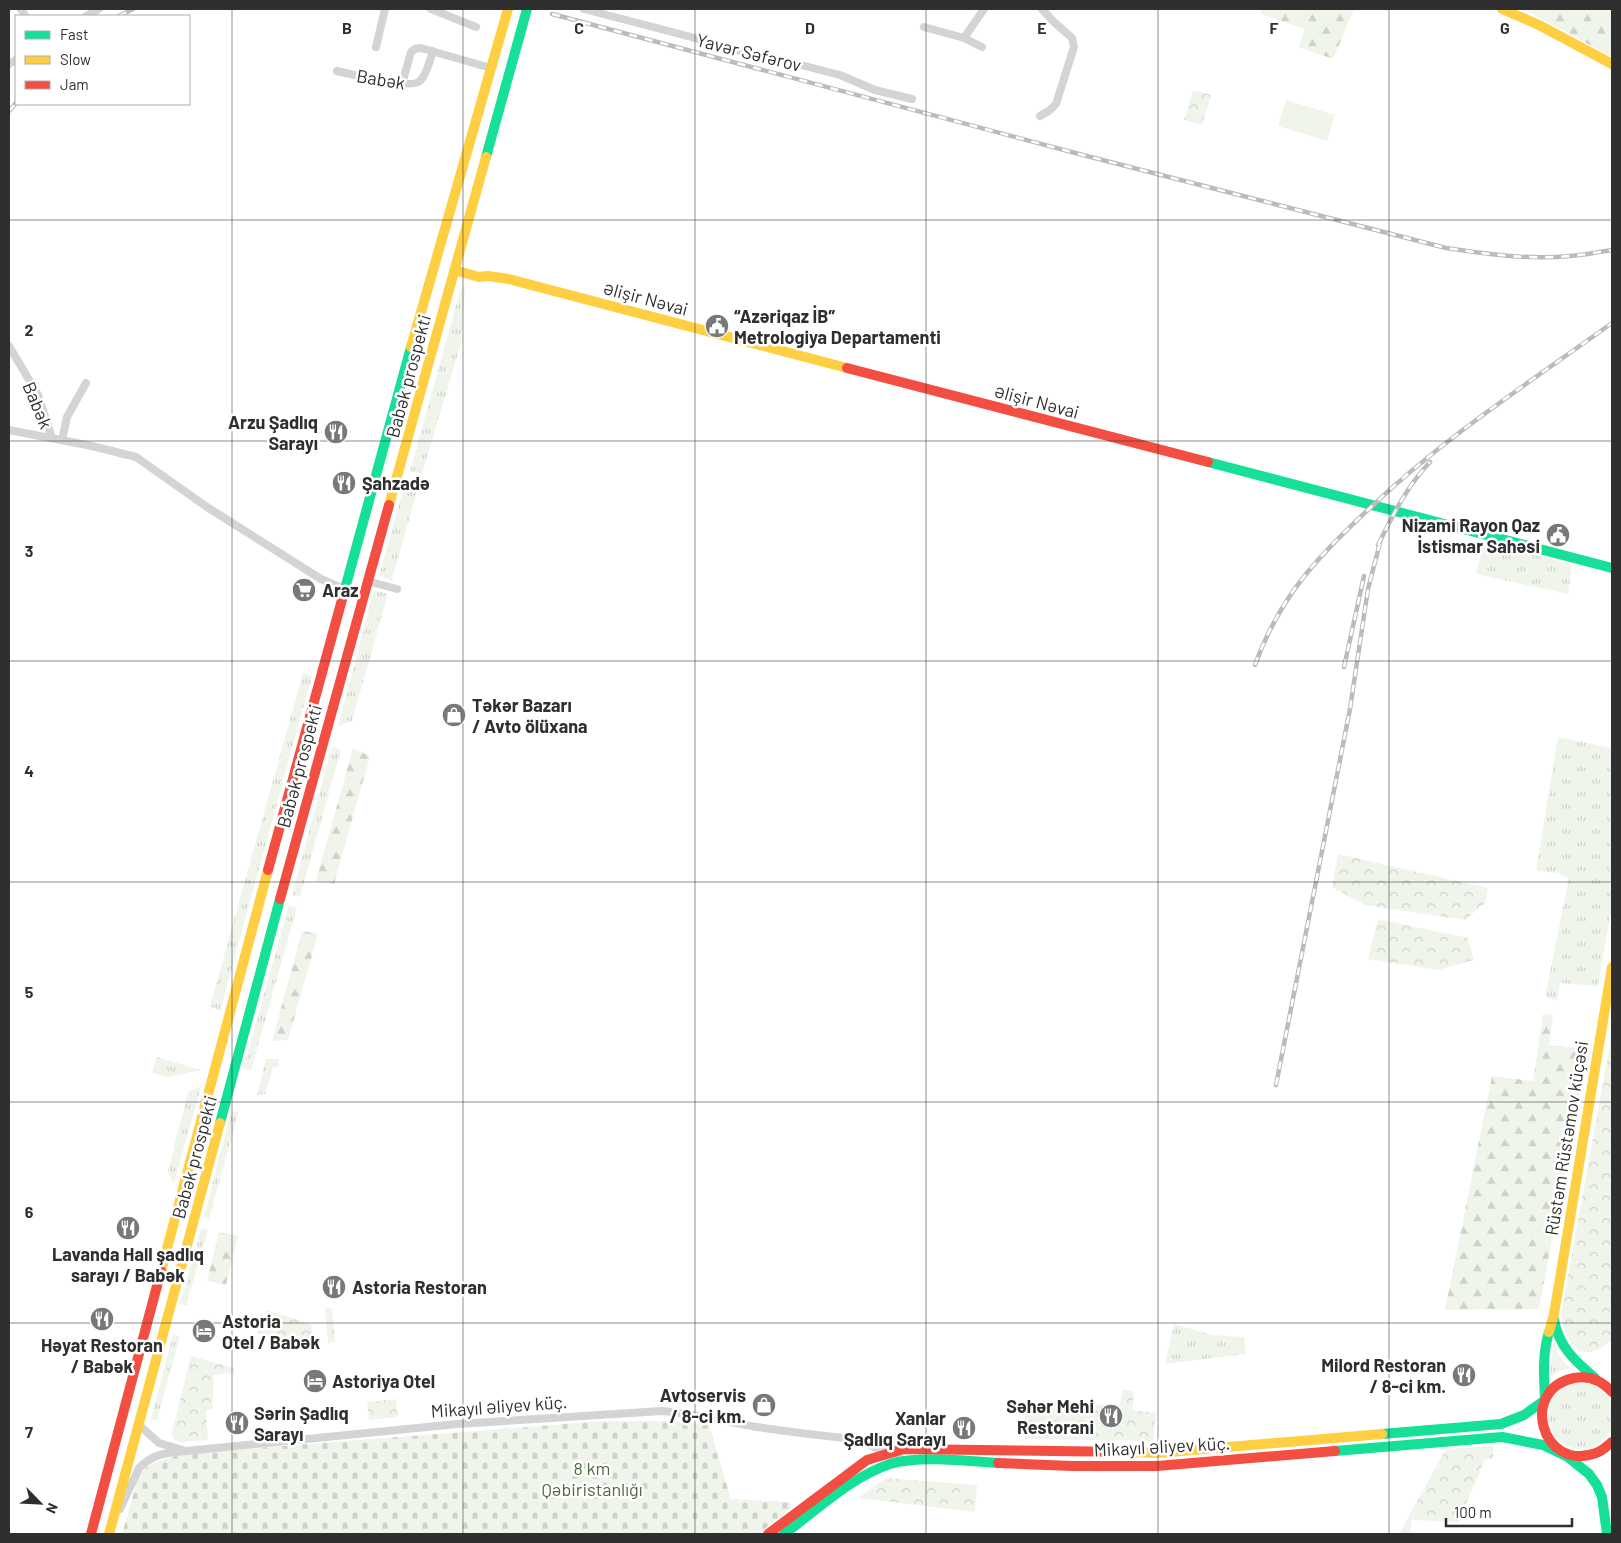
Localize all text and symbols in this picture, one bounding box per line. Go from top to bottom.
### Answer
legend [15,15,190,105]
text: B [342,18,352,37]
text: C [574,18,584,37]
text: D [805,18,815,37]
text: E [1037,18,1047,37]
text: F [1270,18,1279,37]
text: G [1500,18,1510,37]
text: Fast [60,25,88,43]
street label: Yavər Səfərov [694,28,804,76]
text: Slow [60,50,91,68]
street label: Babək [355,64,407,94]
text: Jam [60,75,89,93]
street label: Əlişir Nəvai [601,276,691,320]
place label: “Azəriqaz İB” Metrologiya Departamenti [734,305,941,348]
street label: Babək prospekti [381,312,435,440]
public building icon: “Azəriqaz İB” Metrologiya Departamenti [704,313,730,339]
text: 2 [25,320,34,339]
street label: Babək [18,378,58,432]
street label: Əlişir Nəvai [992,379,1082,423]
place label: Arzu Şadlıq Sarayı [228,411,318,454]
restaurant icon: Arzu Şadlıq Sarayı [323,419,349,445]
restaurant icon: Şahzadə [331,470,357,496]
place label: Şahzadə [362,472,430,494]
place label: Nizami Rayon Qaz İstismar Sahəsi [1402,514,1540,557]
public building icon: Nizami Rayon Qaz İstismar Sahəsi [1545,522,1571,548]
text: 3 [25,541,33,560]
supermarket icon: Araz [291,577,317,603]
place label: Araz [322,579,359,601]
place label: Təkər Bazarı / Avto ölüxana [472,694,588,737]
street label: Babək prospekti [272,702,326,830]
shop icon: Təkər Bazarı / Avto ölüxana [441,702,467,728]
text: 4 [24,761,34,780]
text: 5 [25,982,34,1001]
street label: Rüstəm Rüstəmov küçəsi [1540,1039,1592,1237]
street label: Babək prospekti [167,1093,221,1221]
text: 6 [25,1202,34,1221]
restaurant icon: Lavanda Hall şadlıq sarayı / Babək [115,1215,141,1241]
place label: Lavanda Hall şadlıq sarayı / Babək [52,1243,204,1286]
restaurant icon: Astoria Restoran [321,1274,347,1300]
place label: Astoria Restoran [352,1276,487,1298]
restaurant icon: Həyat Restoran / Babək [89,1306,115,1332]
place label: Astoria Otel / Babək [222,1310,320,1353]
hotel icon: Astoria Otel / Babək [191,1318,217,1344]
place label: Həyat Restoran / Babək [41,1334,163,1377]
place label: Milord Restoran / 8-ci km. [1321,1354,1446,1397]
restaurant icon: Milord Restoran / 8-ci km. [1451,1362,1477,1388]
hotel icon: Astoriya Otel [302,1368,328,1394]
place label: Astoriya Otel [332,1370,435,1392]
place label: Avtoservis / 8-ci km. [660,1384,746,1427]
street label: Mikayıl Əliyev küç. [430,1390,568,1422]
shop icon: Avtoservis / 8-ci km. [751,1392,777,1418]
place label: Səhər Mehi Restorani [1006,1395,1094,1438]
place label: Sərin Şadlıq Sarayı [254,1402,349,1445]
restaurant icon: Səhər Mehi Restorani [1098,1403,1124,1429]
place label: Xanlar Şadlıq Sarayı [844,1407,946,1450]
restaurant icon: Sərin Şadlıq Sarayı [224,1410,250,1436]
restaurant icon: Xanlar Şadlıq Sarayı [951,1415,977,1441]
text: 7 [25,1422,33,1441]
street label: Mikayıl Əliyev küç. [1093,1431,1231,1461]
park label: 8 km Qəbiristanlığı [541,1457,643,1500]
north arrow [15,1478,65,1528]
scale bar [1446,1496,1572,1528]
text: N [43,1501,62,1516]
text: 100 m [1454,1503,1492,1521]

